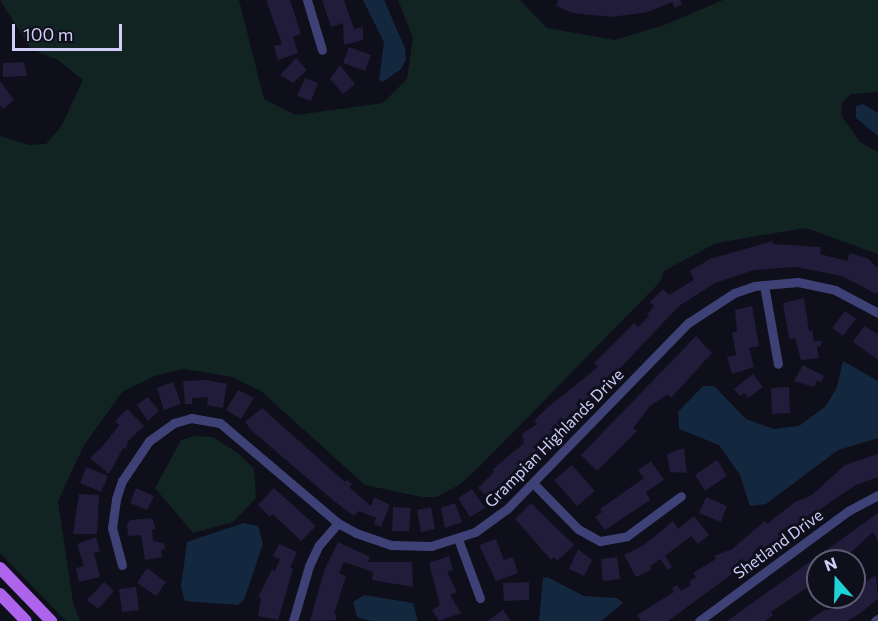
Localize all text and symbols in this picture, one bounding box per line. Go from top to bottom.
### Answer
scale bar [15,12,124,50]
text: 100 m [23,23,73,45]
street label: Grampian Highlands Drive [481,365,627,511]
street label: Shetland Drive [729,505,827,583]
north arrow [806,549,866,609]
text: N [821,553,839,574]

